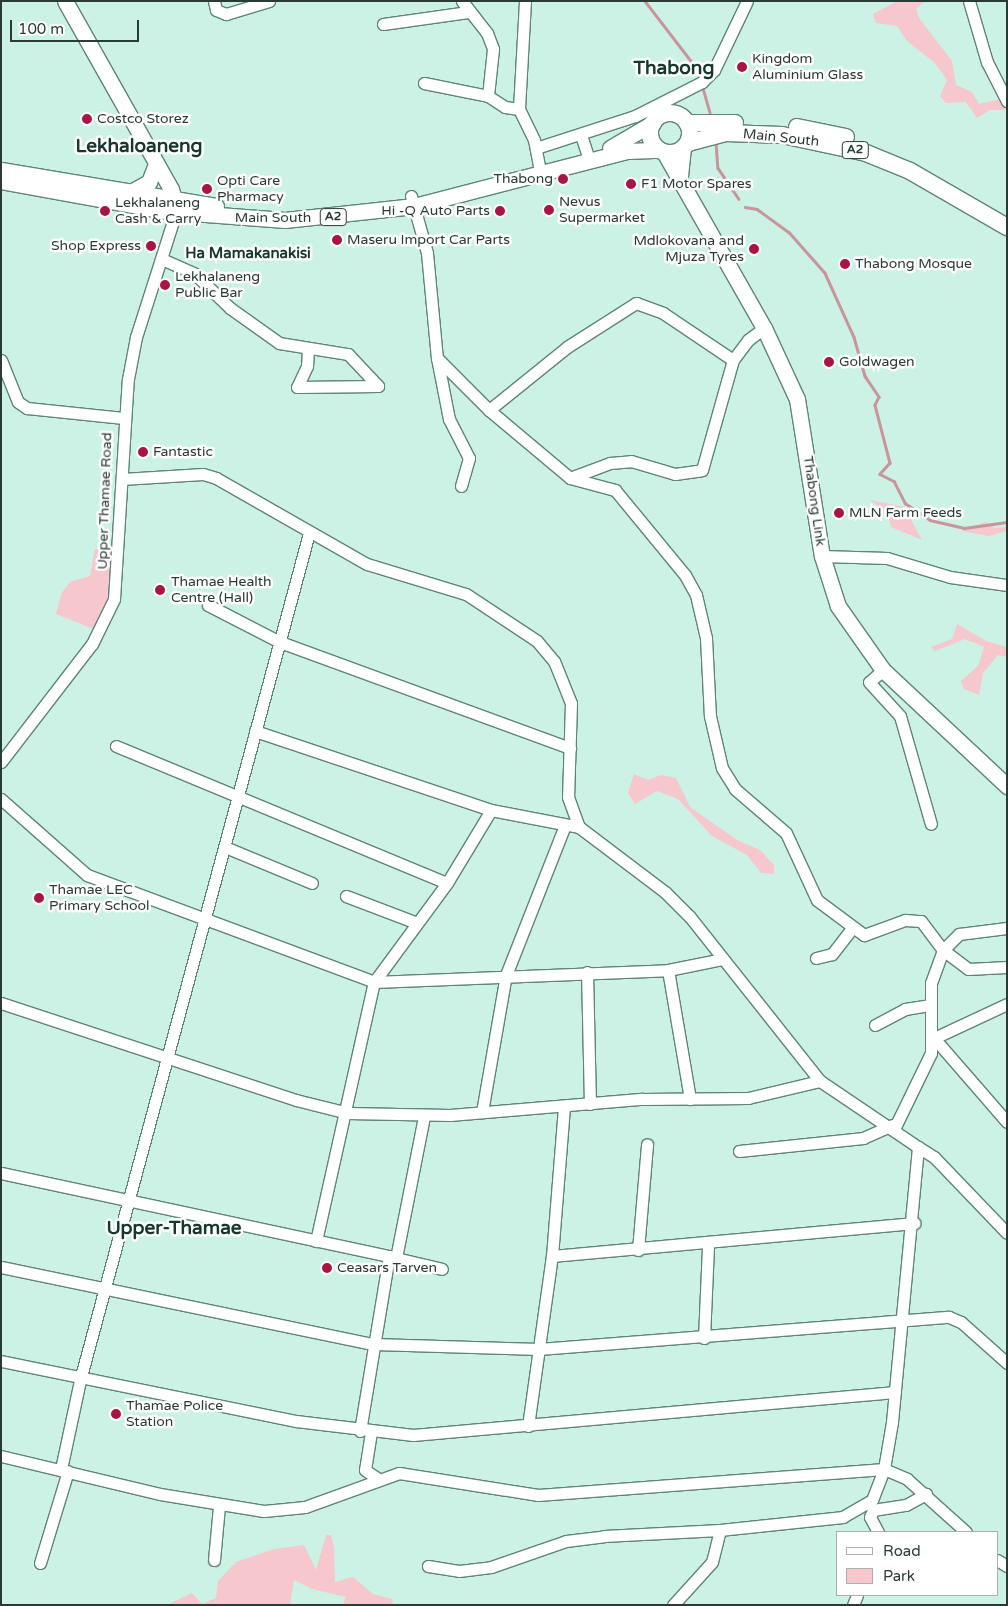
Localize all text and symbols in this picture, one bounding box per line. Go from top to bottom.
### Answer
scale bar [12,10,141,42]
text: 100 m [18,20,64,38]
place label: Kingdom Aluminium Glass [752,51,863,84]
district label: Thabong [634,58,714,80]
marker: Kingdom Aluminium Glass [736,61,748,73]
place label: Costco Storez [97,111,189,127]
marker: Costco Storez [81,113,93,125]
street label: Main South [742,126,820,150]
district label: Lekhaloaneng [75,136,203,158]
road number: A2 [841,140,869,160]
place label: Thabong [493,171,553,187]
place label: Opti Care Pharmacy [217,173,284,206]
marker: Thabong [557,173,569,185]
place label: F1 Motor Spares [641,176,752,192]
marker: F1 Motor Spares [625,178,637,190]
marker: Opti Care Pharmacy [201,183,213,195]
place label: Nevus Supermarket [559,194,645,226]
place label: Lekhalaneng Cash & Carry [115,195,201,228]
place label: Hi -Q Auto Parts [381,203,490,219]
marker: Nevus Supermarket [543,204,555,216]
marker: Lekhalaneng Cash & Carry [99,205,111,217]
marker: Hi -Q Auto Parts [494,205,506,217]
road number: A2 [319,208,347,226]
street label: Main South [235,210,311,226]
place label: Maseru Import Car Parts [347,232,510,248]
place label: Mdlokovana and Mjuza Tyres [633,233,744,266]
marker: Maseru Import Car Parts [331,234,343,246]
place label: Shop Express [51,238,141,254]
marker: Shop Express [145,240,157,252]
marker: Mdlokovana and Mjuza Tyres [748,243,760,255]
district label: Ha Mamakanakisi [185,245,311,263]
place label: Thabong Mosque [855,256,972,272]
marker: Thabong Mosque [839,258,851,270]
place label: Lekhalaneng Public Bar [175,269,260,302]
marker: Lekhalaneng Public Bar [159,279,171,291]
place label: Goldwagen [839,354,915,370]
marker: Goldwagen [823,356,835,368]
street label: Upper Thamae Road [94,432,116,570]
place label: Fantastic [153,444,213,460]
marker: Fantastic [137,446,149,458]
street label: Thabong Link [799,455,829,547]
place label: MLN Farm Feeds [849,505,962,521]
marker: MLN Farm Feeds [833,507,845,519]
place label: Thamae Health Centre (Hall) [171,574,272,606]
marker: Thamae Health Centre (Hall) [153,583,167,597]
place label: Thamae LEC Primary School [49,882,150,914]
marker: Thamae LEC Primary School [33,892,45,904]
district label: Upper-Thamae [106,1218,242,1240]
place label: Ceasars Tarven [337,1260,437,1276]
marker: Ceasars Tarven [321,1262,333,1274]
place label: Thamae Police Station [126,1398,223,1430]
marker: Thamae Police Station [110,1408,122,1420]
legend [836,1531,998,1596]
text: Road [883,1542,921,1560]
text: Park [883,1567,915,1585]

